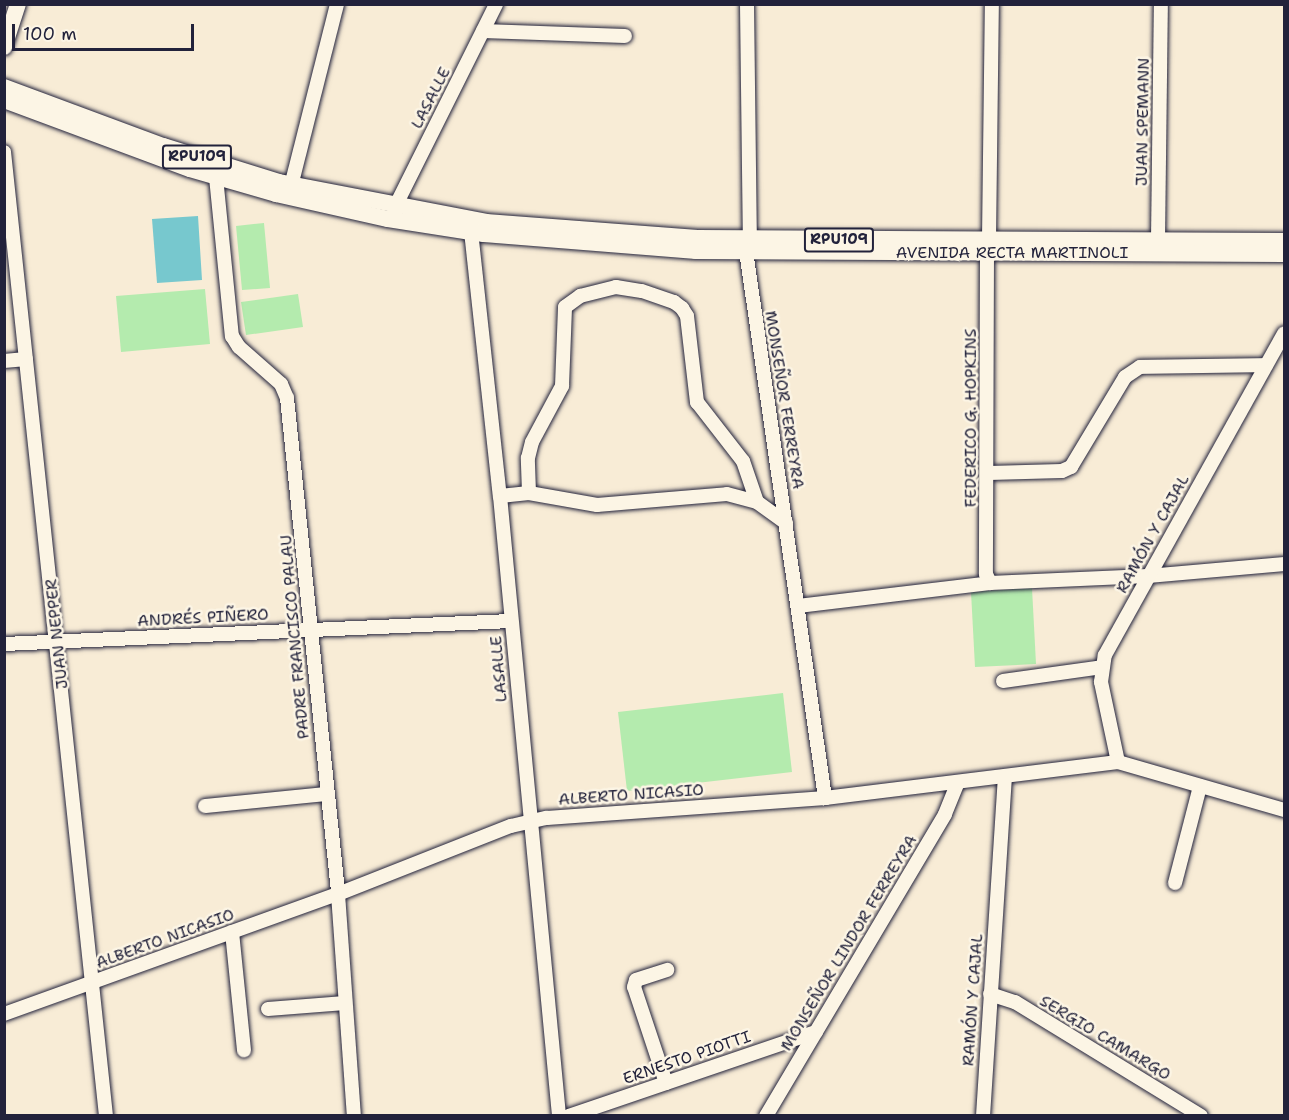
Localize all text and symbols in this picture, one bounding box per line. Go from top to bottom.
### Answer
scale bar [15,12,196,50]
text: 100 m [23,22,77,46]
street label: JUAN SPEMANN [1132,58,1154,186]
street label: LASALLE [407,64,455,132]
road number: RPU109 [161,145,233,169]
road number: RPU109 [803,228,875,252]
street label: AVENIDA RECTA MARTINOLI [896,243,1128,263]
street label: MONSEÑOR FERREYRA [760,309,808,491]
street label: FEDERICO G. HOPKINS [961,329,981,507]
street label: RAMÓN Y CAJAL [1112,471,1194,597]
street label: PADRE FRANCISCO PALAU [277,534,313,740]
street label: JUAN NEPPER [42,578,72,690]
street label: ANDRÉS PIÑERO [137,605,269,631]
street label: LASALLE [487,635,511,703]
street label: ALBERTO NICASIO [558,780,704,810]
street label: MONSEÑOR LINDOR FERREYRA [777,832,921,1054]
street label: ALBERTO NICASIO [93,905,237,973]
street label: RAMÓN Y CAJAL [959,933,987,1067]
street label: SERGIO CAMARGO [1036,991,1174,1085]
street label: ERNESTO PIOTTI [621,1027,753,1089]

